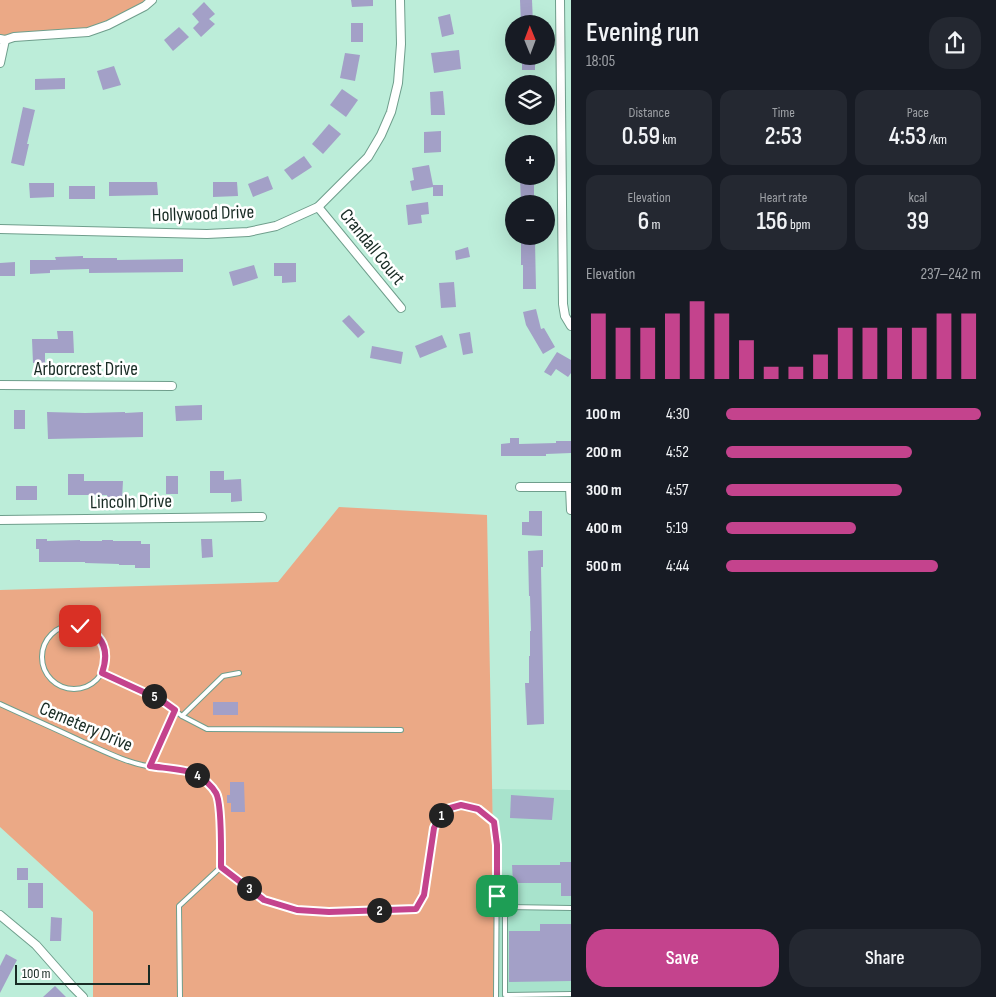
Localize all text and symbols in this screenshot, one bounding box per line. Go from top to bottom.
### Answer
north arrow [505,15,555,65]
map controls [505,15,555,245]
text: Evening run [586,16,699,49]
button: share [929,17,981,69]
text: 18:05 [586,52,615,71]
button: layers [505,75,555,125]
text: Distance [629,104,670,121]
text: Time [772,104,795,121]
text: Pace [907,104,929,121]
text: 0.59 [622,121,660,152]
text: 2:53 [765,121,802,152]
text: 4:53 [889,121,927,152]
text: km [660,131,677,148]
text: /km [927,131,947,148]
button: + [505,135,555,185]
text: Elevation [628,189,671,206]
text: Heart rate [760,189,807,206]
text: kcal [909,189,927,206]
button: − [505,195,555,245]
street label: Hollywood Drive [151,201,255,227]
street label: Crandall Court [334,204,410,290]
text: 6 [638,206,649,237]
text: 156 [756,206,788,237]
text: 39 [907,206,929,237]
text: m [649,216,660,233]
text: bpm [788,216,811,233]
text: Elevation [586,265,635,284]
text: 237–242 m [920,265,981,284]
street label: Arborcrest Drive [33,358,138,381]
text: 100 m [586,405,621,424]
text: 4:30 [666,405,690,424]
text: 200 m [586,443,621,462]
text: 4:52 [666,443,689,462]
text: 300 m [586,481,622,500]
text: 4:57 [666,481,688,500]
street label: Lincoln Drive [90,490,172,514]
text: 400 m [586,519,622,538]
text: 5:19 [666,519,688,538]
text: 500 m [586,557,621,576]
text: 4:44 [666,557,689,576]
pin [59,605,101,647]
icon: check [66,612,94,640]
pin: 5 [142,684,166,708]
text: 5 [151,688,158,705]
street label: Cemetery Drive [36,697,136,757]
pin: 4 [184,762,210,788]
text: 4 [194,767,201,784]
pin: 1 [428,802,454,828]
text: 1 [439,807,444,824]
pin [476,875,518,917]
pin: 3 [236,876,262,900]
text: 3 [246,880,253,897]
icon: arrive [483,882,511,910]
pin: 2 [366,898,392,922]
text: 2 [376,902,383,919]
button: Save [586,929,779,987]
button: Share [789,929,981,987]
scale bar [15,962,150,985]
text: 100 m [22,965,51,982]

